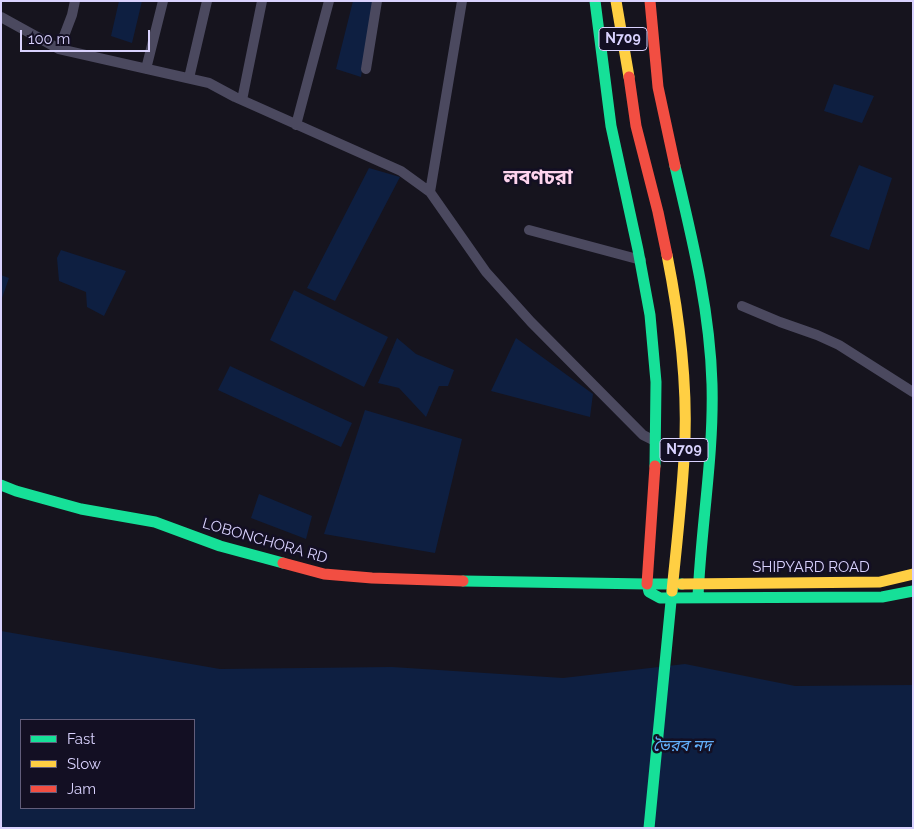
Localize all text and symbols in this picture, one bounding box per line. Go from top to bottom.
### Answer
scale bar [22,20,152,52]
road number: N709 [599,28,647,50]
text: 100 m [28,30,70,48]
district label: লবণচরা [503,166,573,190]
road number: N709 [660,438,708,462]
street label: LOBONCHORA RD [200,515,330,567]
street label: SHIPYARD ROAD [752,558,870,576]
legend [20,719,195,809]
text: Fast [67,730,95,748]
water label: ভৈরব নদ [653,736,711,756]
text: Slow [67,755,101,773]
text: Jam [67,780,96,798]

